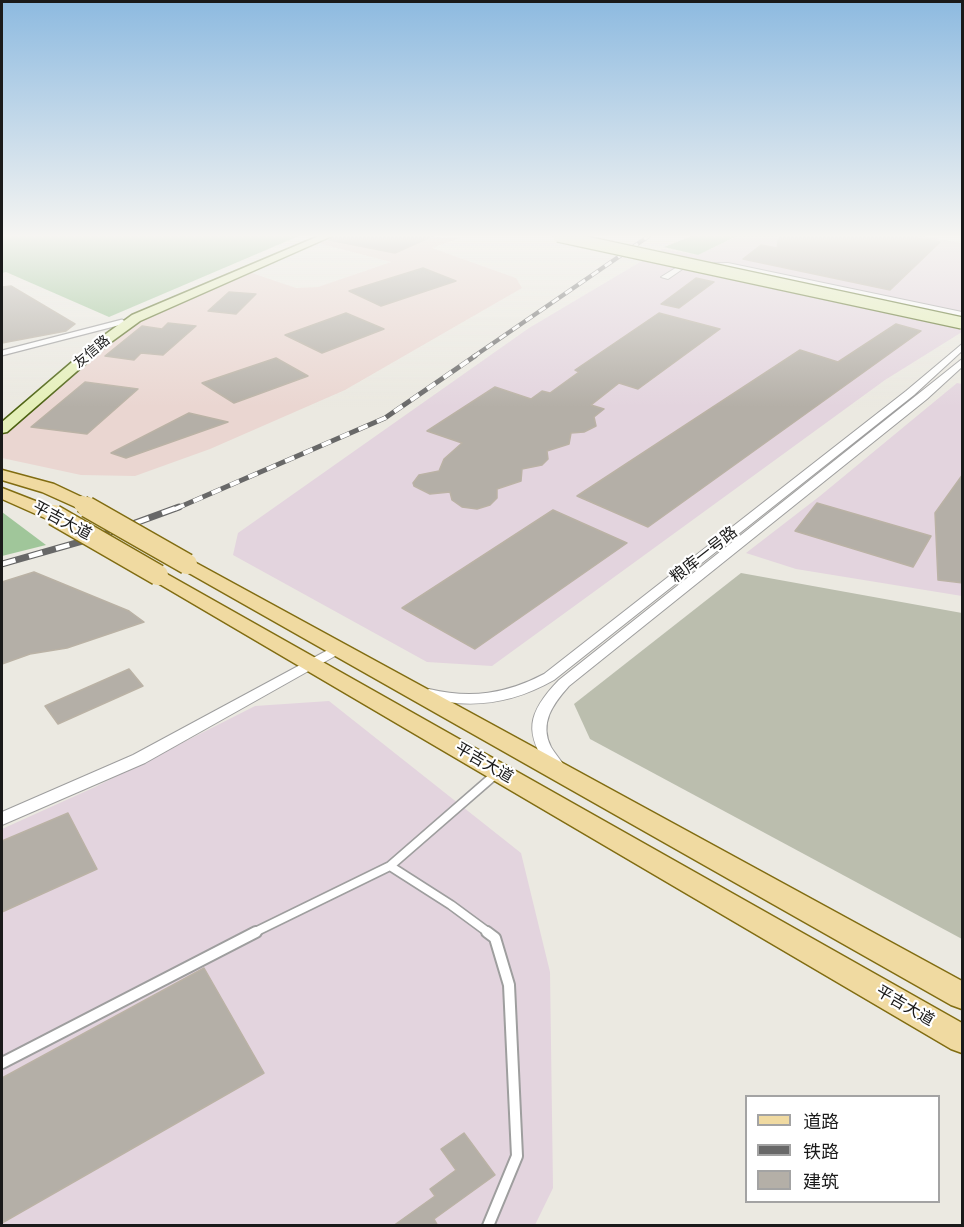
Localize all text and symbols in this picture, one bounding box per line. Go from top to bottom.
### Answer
street label: 友信路 [71,332,113,372]
street label: 平吉大道 [29,498,95,544]
street label: 粮库一号路 [667,523,741,587]
street label: 平吉大道 [451,739,517,787]
street label: 平吉大道 [872,982,938,1030]
legend [745,1095,940,1203]
text: 道路 [803,1110,839,1133]
text: 铁路 [803,1140,839,1163]
text: 建筑 [803,1170,839,1193]

